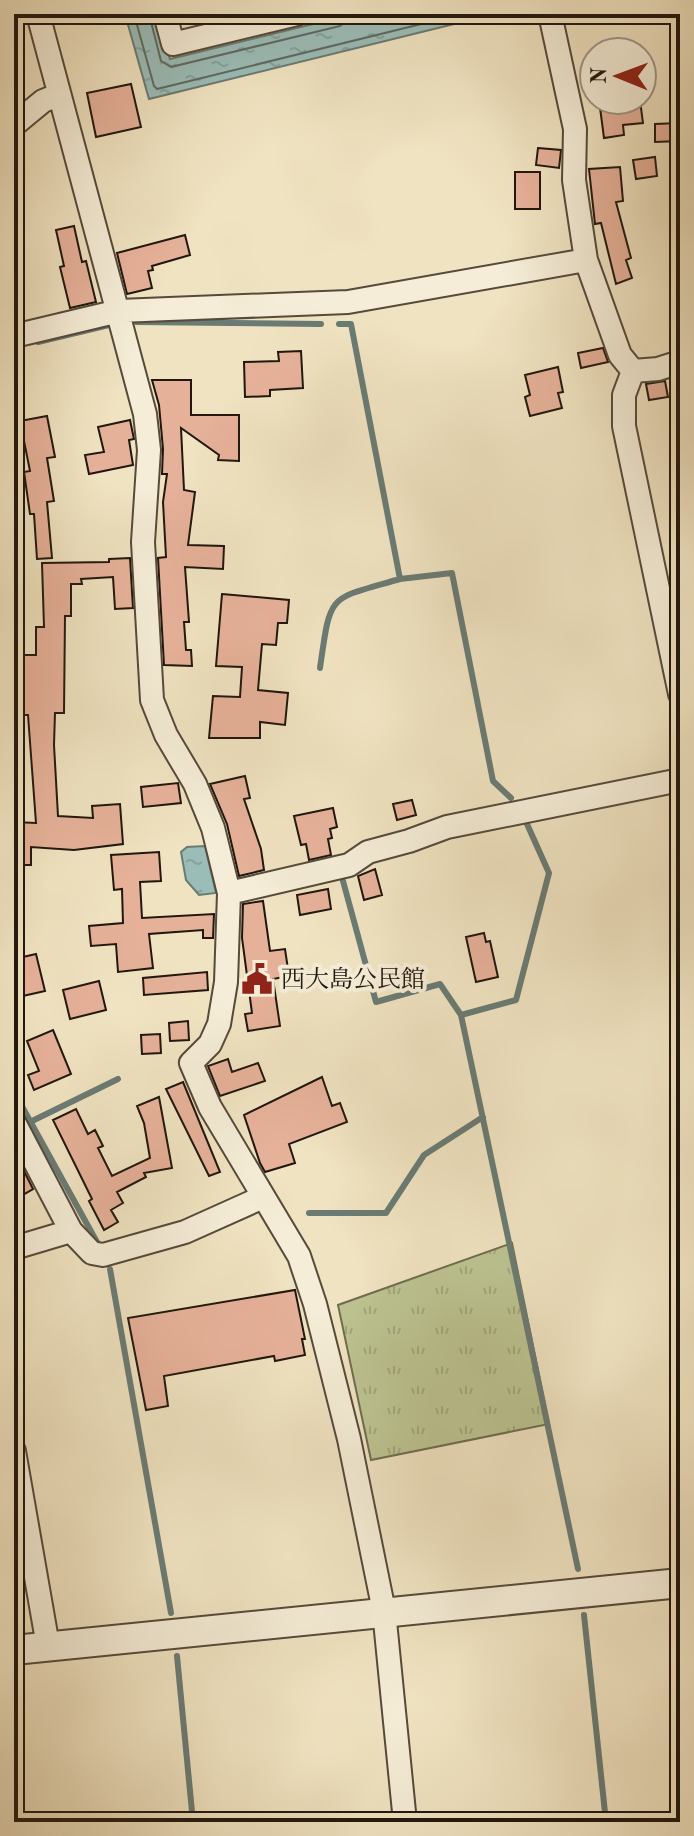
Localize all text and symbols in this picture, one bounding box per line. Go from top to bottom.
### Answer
north arrow [578,36,658,116]
text: N [589,67,611,84]
public building icon: 西大島公民館 [240,962,274,996]
place label: 西大島公民館 [281,966,425,993]

